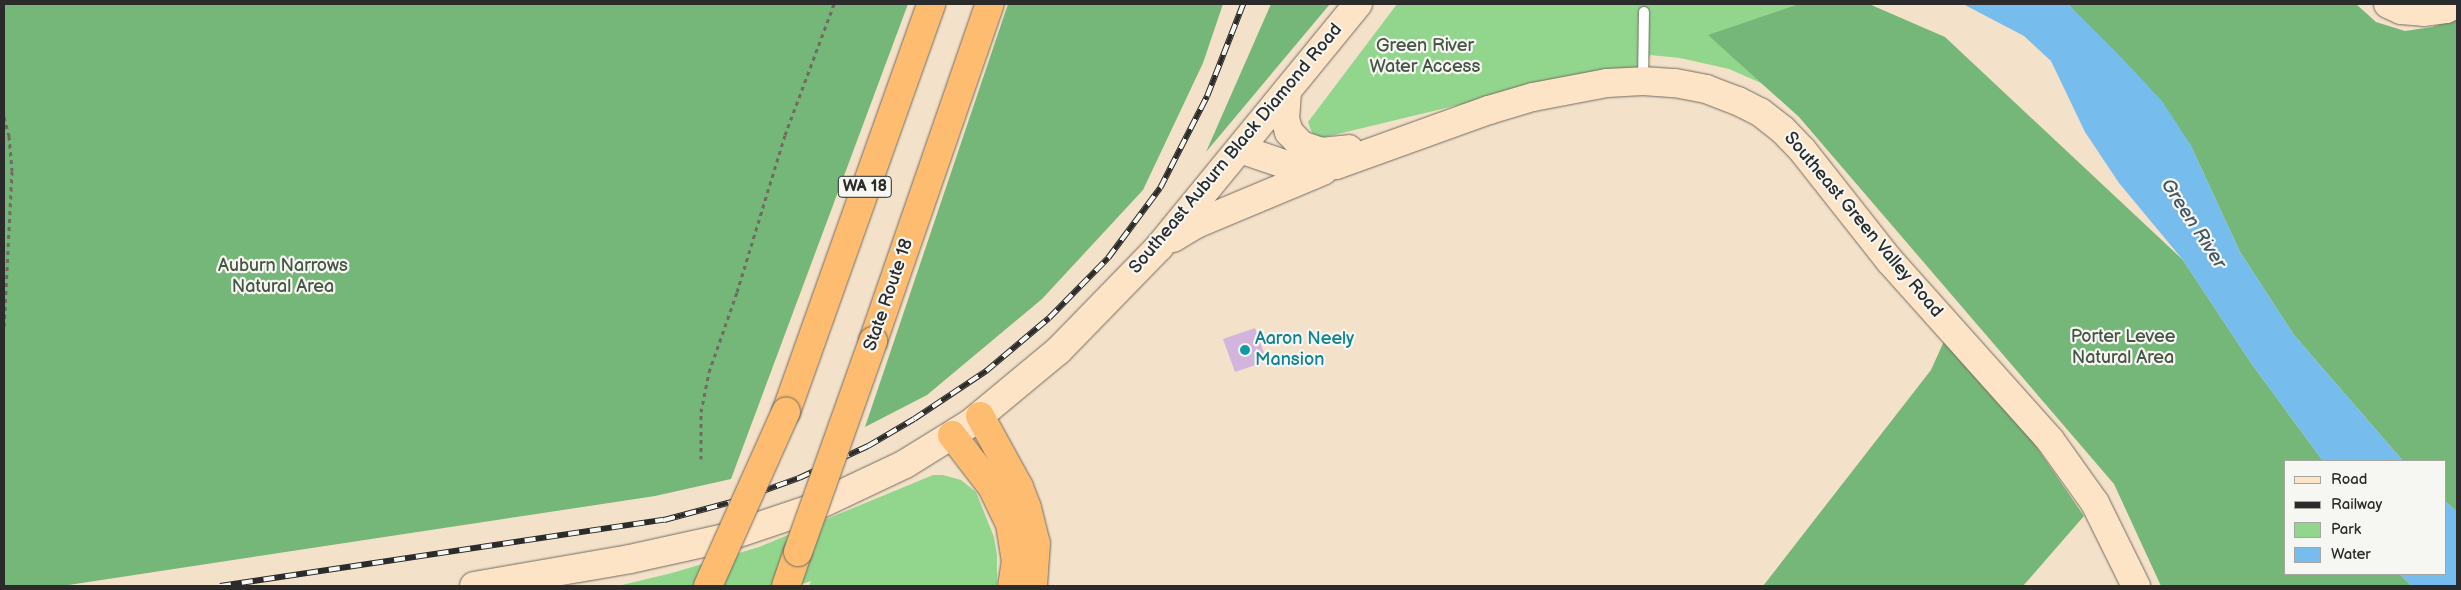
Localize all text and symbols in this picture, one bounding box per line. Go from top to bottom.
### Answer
street label: Southeast Auburn Black Diamond Road [1125,19,1347,279]
park label: Green River Water Access [1370,36,1480,78]
street label: Southeast Green Valley Road [1778,127,1948,323]
road number: WA 18 [838,173,892,200]
water label: Green River [2156,175,2230,273]
street label: State Route 18 [860,236,918,354]
park label: Auburn Narrows Natural Area [218,256,348,298]
park label: Porter Levee Natural Area [2071,327,2175,369]
place label: Aaron Neely Mansion [1255,329,1354,372]
marker: Aaron Neely Mansion [1239,344,1251,356]
legend [2284,460,2446,575]
text: Road [2331,470,2367,489]
text: Railway [2331,495,2382,514]
text: Park [2331,520,2361,539]
text: Water [2331,545,2371,564]

